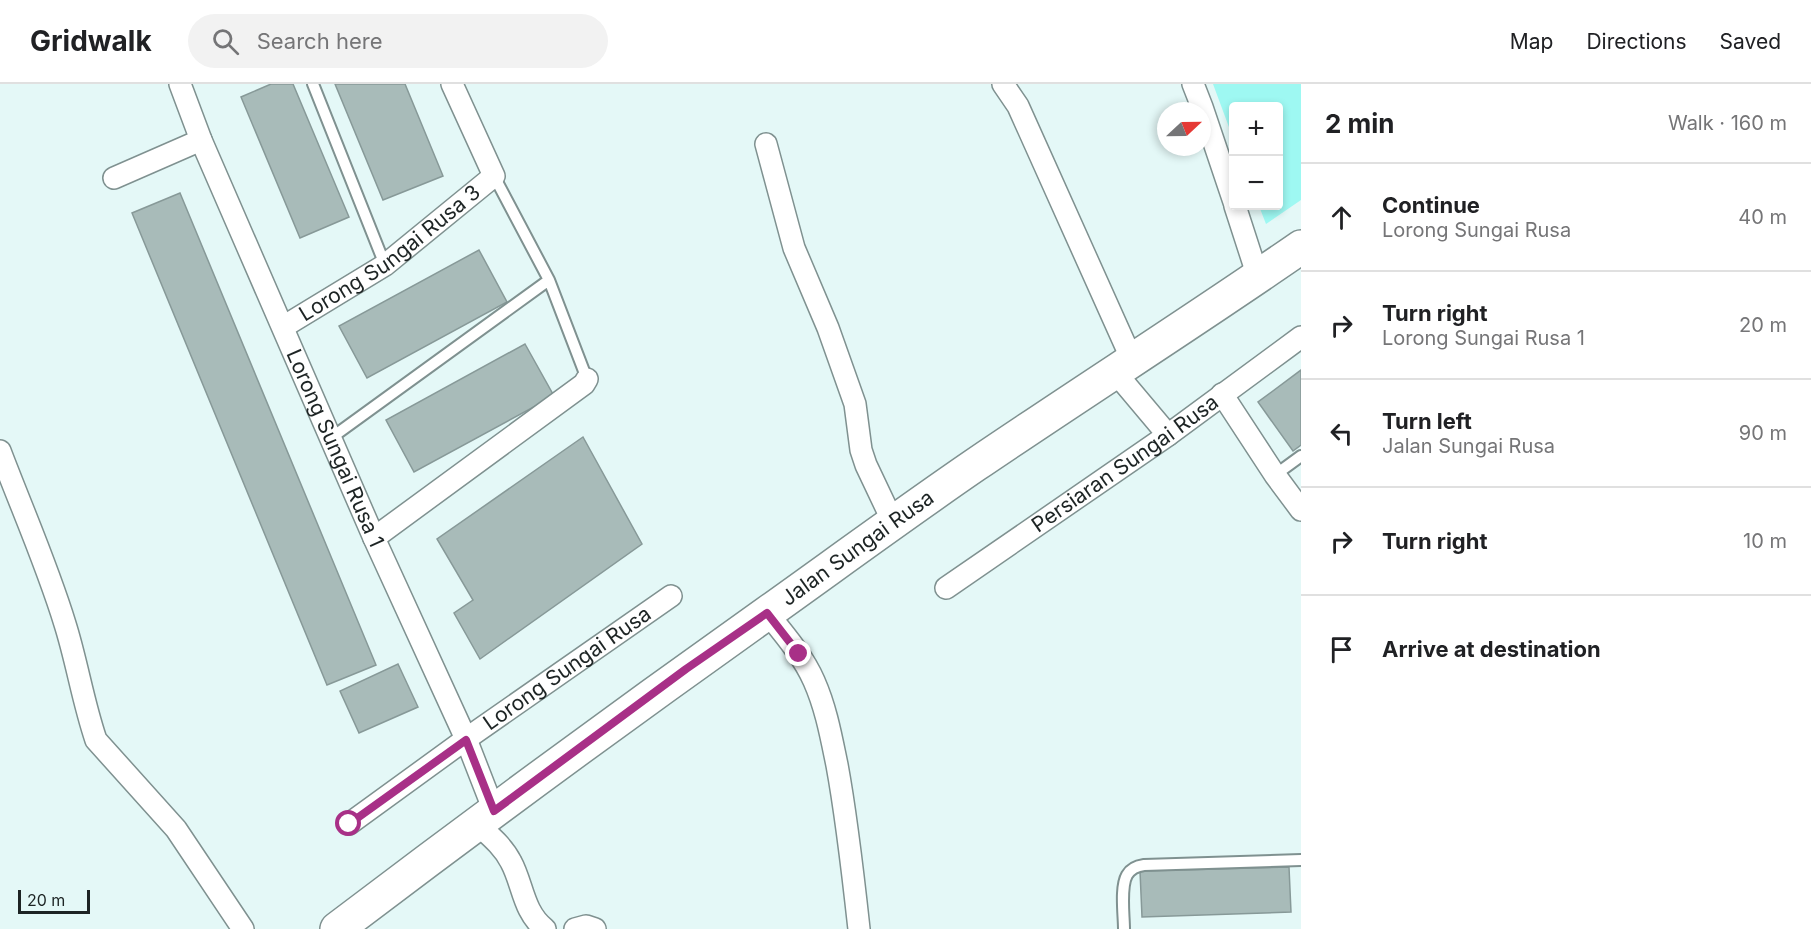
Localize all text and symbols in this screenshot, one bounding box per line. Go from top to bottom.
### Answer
search box [188,14,608,68]
text: Gridwalk [30,24,152,58]
icon: search [209,25,242,58]
text: Search here [257,28,382,54]
text: Map [1510,29,1553,54]
text: Directions [1586,29,1687,54]
text: Saved [1720,29,1781,54]
north arrow [1157,102,1211,156]
map controls [1229,102,1283,210]
button: + [1229,102,1283,156]
text: 2 min [1325,108,1395,139]
text: Walk · 160 m [1668,111,1787,135]
button: − [1229,156,1283,210]
street label: Lorong Sungai Rusa 3 [294,179,485,326]
text: Continue [1382,192,1480,218]
icon: ahead [1325,201,1358,234]
text: 40 m [1738,205,1787,229]
text: Lorong Sungai Rusa [1382,218,1571,242]
text: Turn right [1382,300,1488,326]
icon: right [1325,309,1358,342]
text: 20 m [1739,313,1787,337]
text: Lorong Sungai Rusa 1 [1382,326,1585,350]
street label: Lorong Sungai Rusa 1 [282,345,389,551]
street label: Persiaran Sungai Rusa [1027,389,1223,537]
text: Turn left [1382,408,1472,434]
icon: left [1325,417,1358,450]
text: 90 m [1739,421,1787,445]
text: Jalan Sungai Rusa [1382,434,1555,458]
street label: Jalan Sungai Rusa [776,485,938,611]
icon: right [1325,525,1358,558]
text: Turn right [1382,528,1488,554]
text: 10 m [1743,529,1787,553]
street label: Lorong Sungai Rusa [478,601,656,735]
icon: arrive [1325,633,1358,666]
text: Arrive at destination [1382,636,1601,662]
route end [785,640,811,666]
route start [335,810,361,836]
scale bar [18,887,90,914]
text: 20 m [27,890,65,910]

